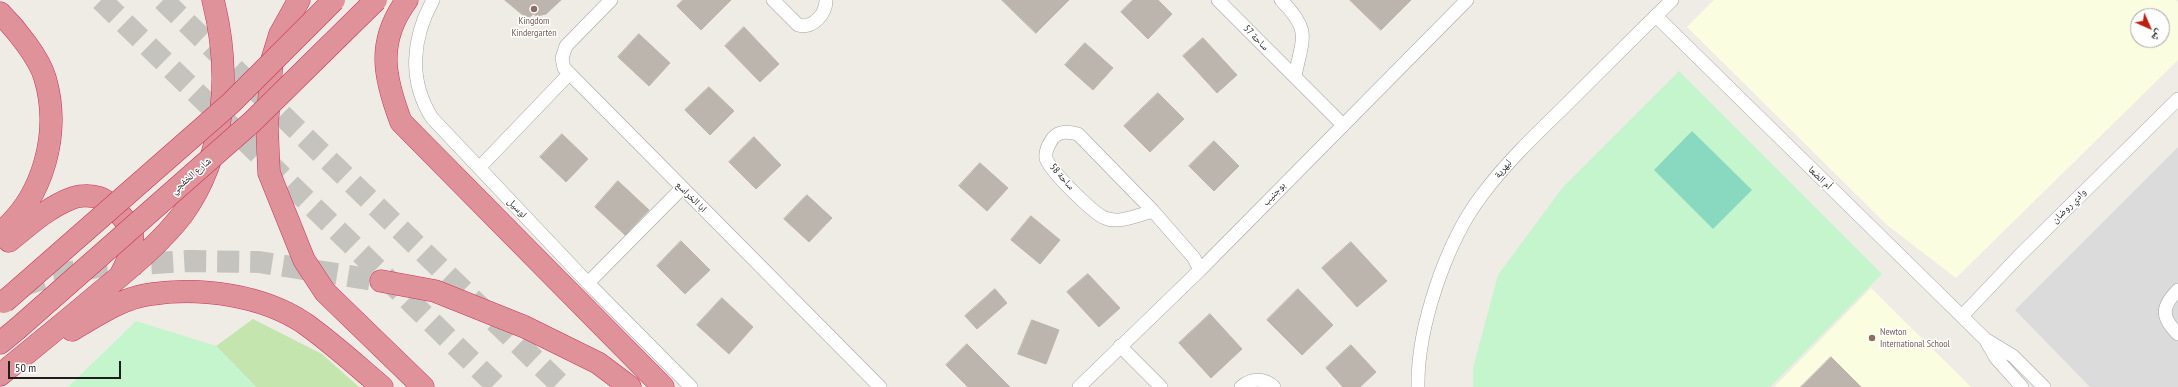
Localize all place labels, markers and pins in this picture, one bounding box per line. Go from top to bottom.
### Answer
marker: Kingdom Kindergarten [529,4,539,14]
place label: Kingdom Kindergarten [511,15,557,38]
place label: Newton International School [1880,326,1950,350]
marker: Newton International School [1867,333,1877,343]

